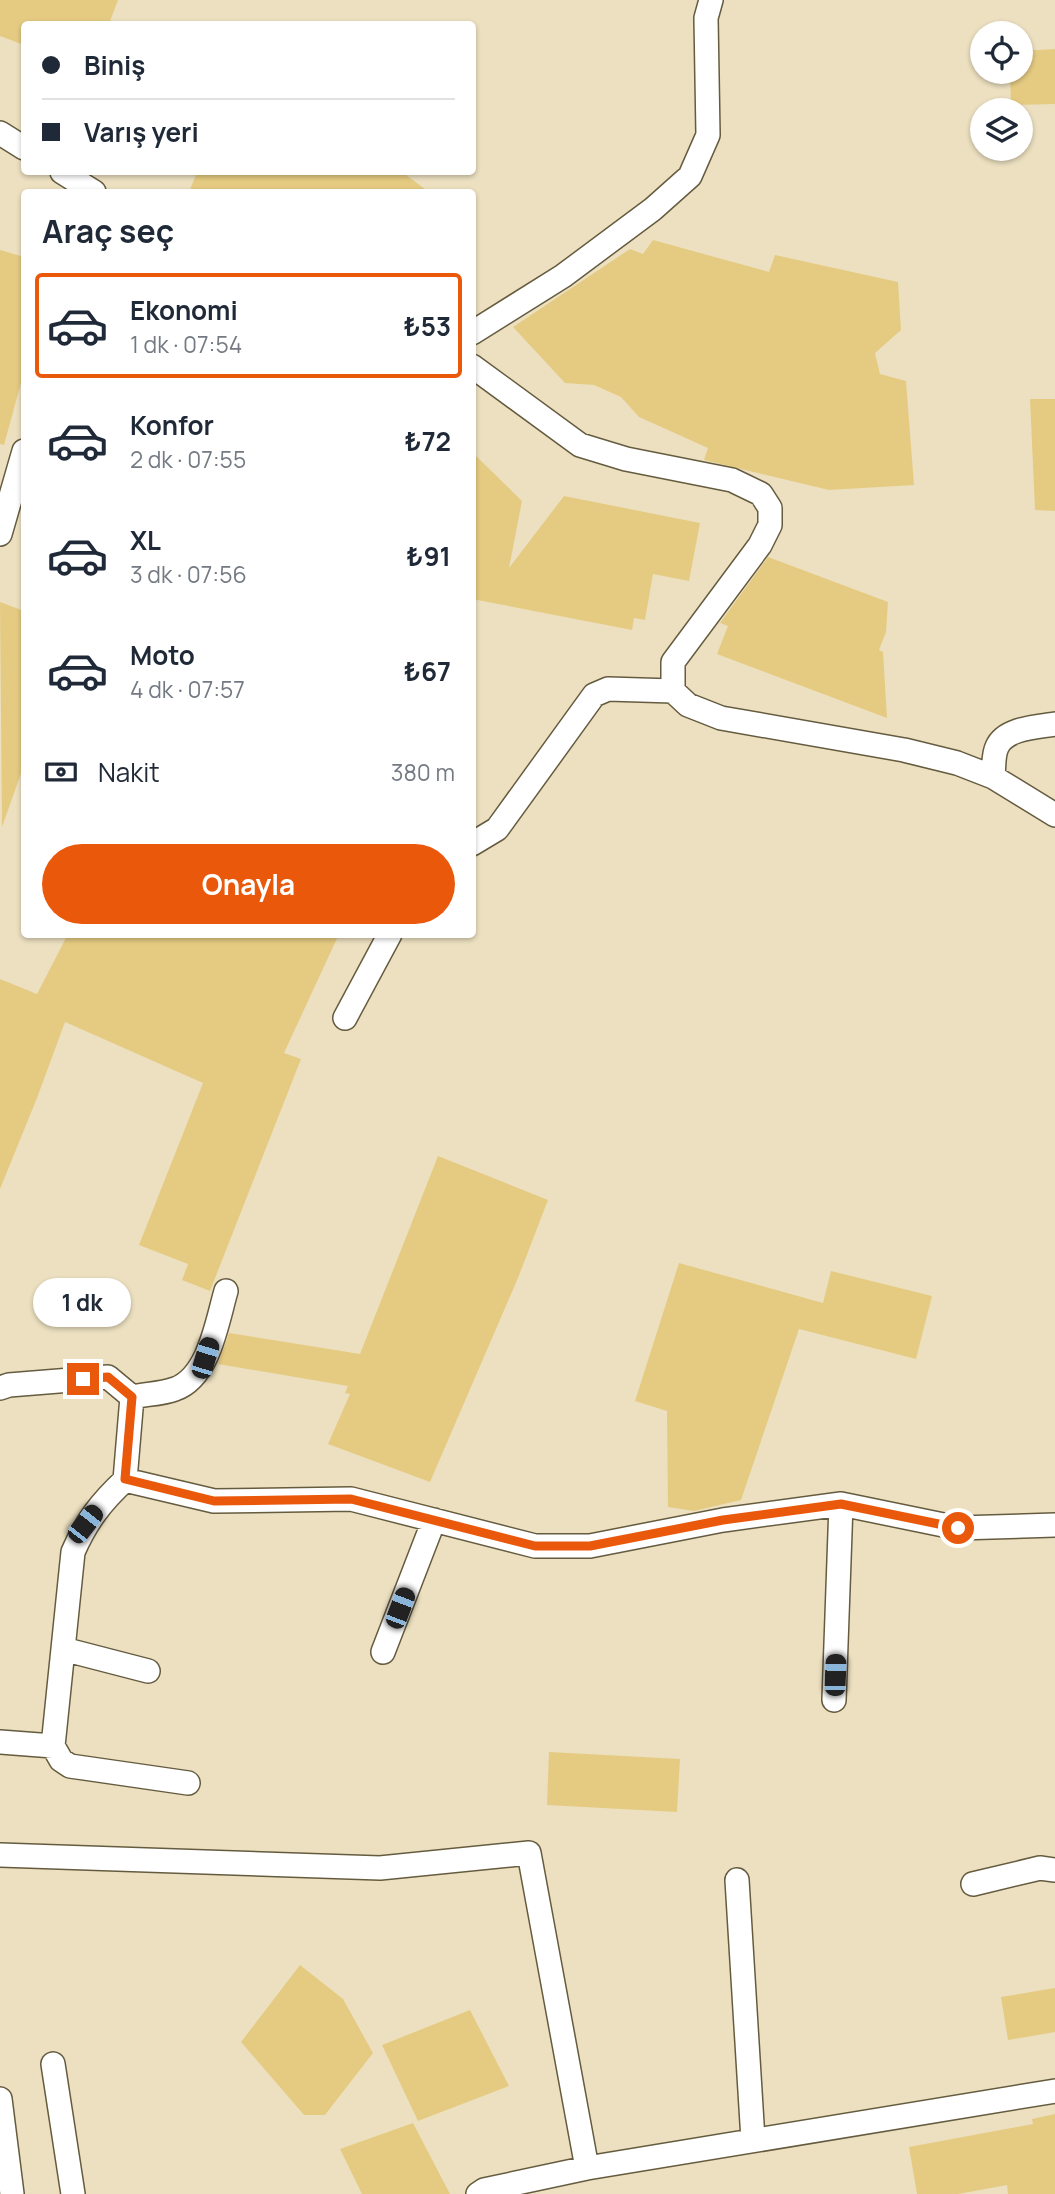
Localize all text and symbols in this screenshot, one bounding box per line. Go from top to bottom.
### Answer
map controls [970,21,1033,161]
button: locate [970,21,1033,84]
text: Biniş [84,47,145,83]
button: layers [970,98,1033,161]
text: Varış yeri [84,114,199,150]
text: Araç seç [42,209,174,253]
text: Ekonomi [130,292,238,328]
icon: car [46,294,109,357]
text: ₺53 [403,308,451,344]
text: 1 dk · 07:54 [130,328,242,360]
text: Konfor [130,407,214,443]
icon: car [46,409,109,472]
text: ₺72 [404,423,451,459]
text: 2 dk · 07:55 [130,443,246,475]
text: XL [130,522,161,558]
icon: car [46,524,109,587]
text: ₺91 [406,538,451,574]
text: 3 dk · 07:56 [130,558,247,590]
text: Moto [130,637,195,673]
icon: car [46,639,109,702]
text: ₺67 [404,653,451,689]
text: 4 dk · 07:57 [130,673,245,705]
icon: cash [42,753,80,791]
text: Nakit [98,754,160,790]
text: 380 m [391,756,455,788]
button: Onayla [42,844,455,924]
callout: 1 dk [34,1278,132,1326]
text: 1 dk [61,1286,103,1318]
car [189,1335,222,1381]
route end [67,1363,99,1395]
car [64,1501,107,1547]
route start [942,1512,974,1544]
car [383,1585,418,1631]
car [824,1654,847,1696]

